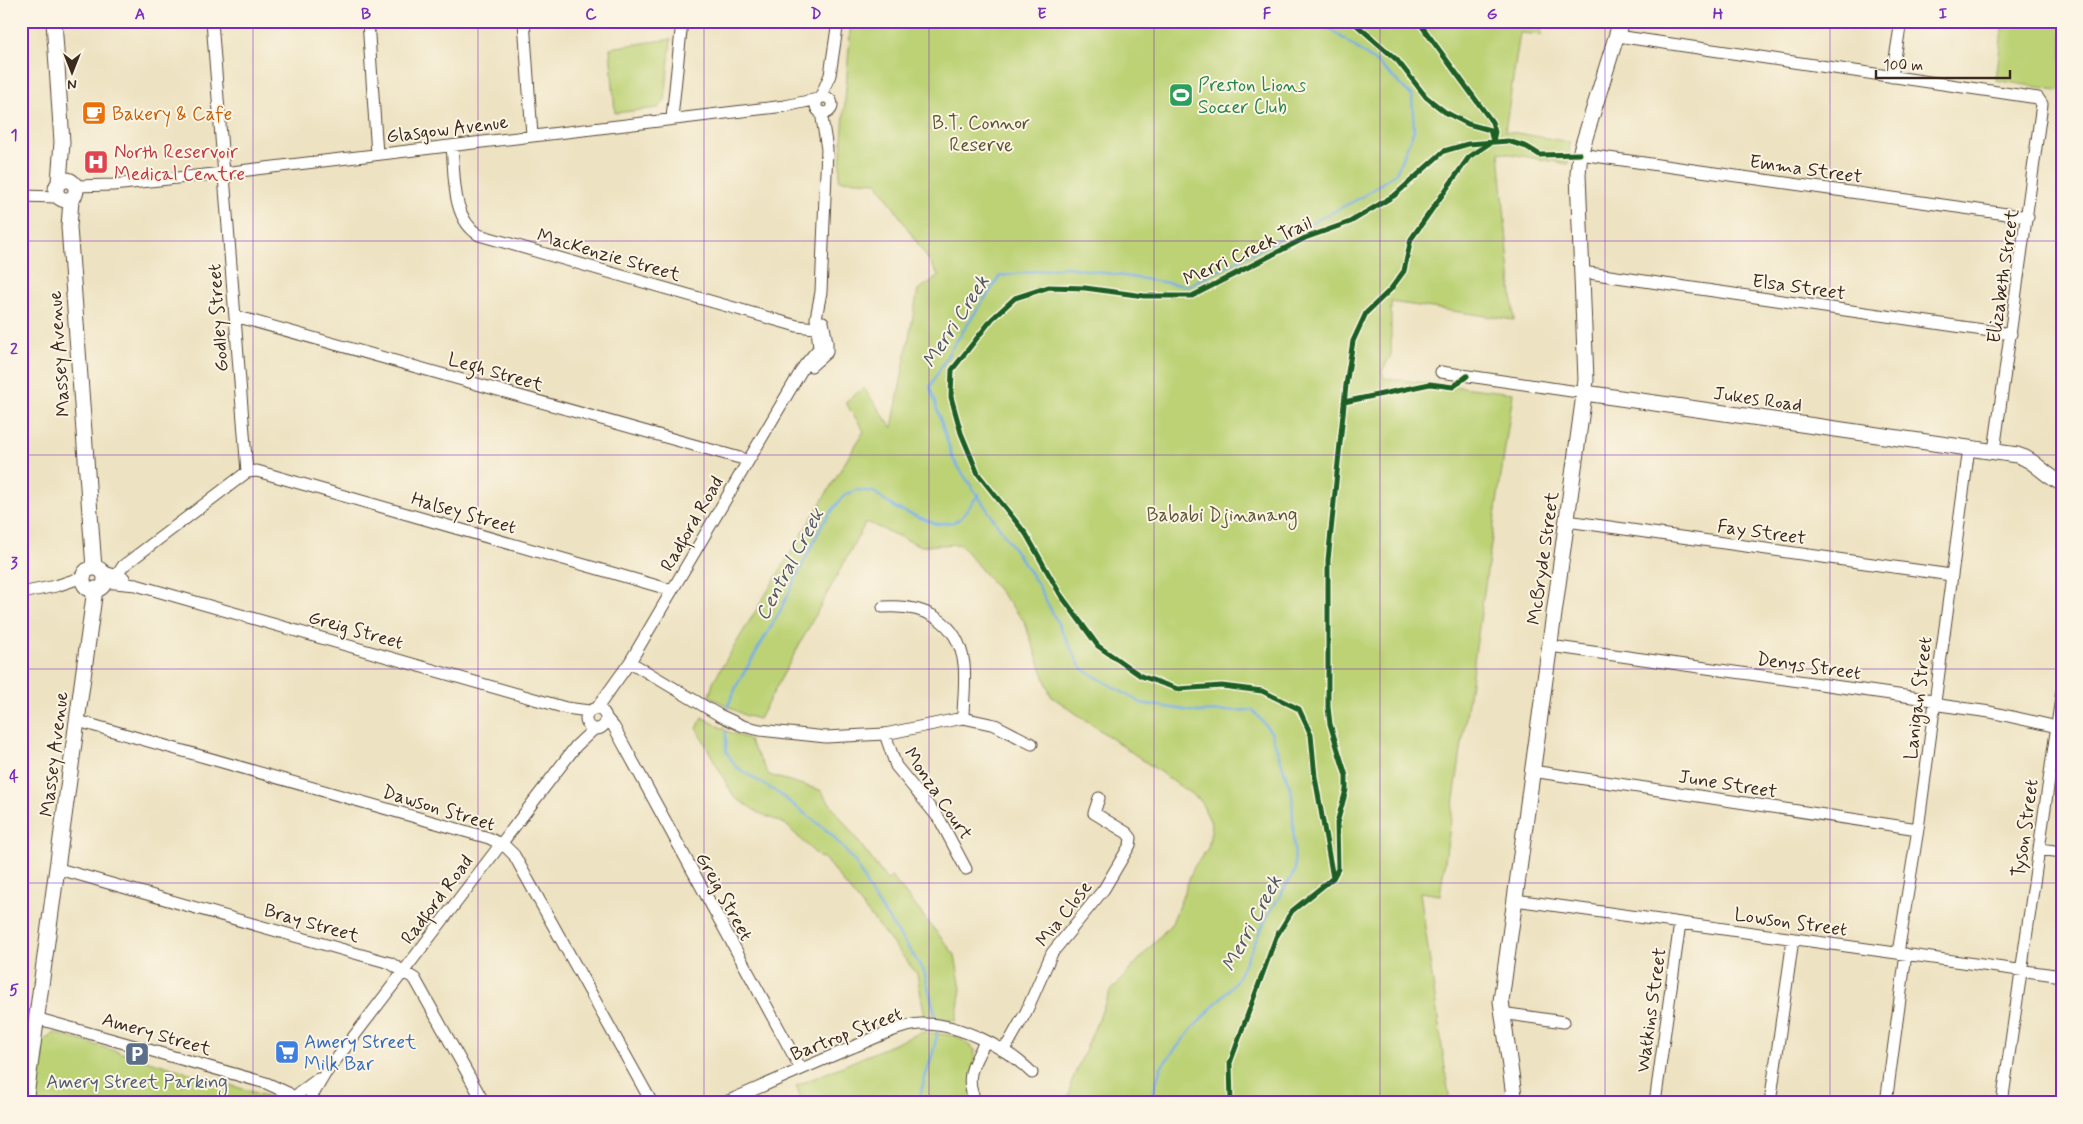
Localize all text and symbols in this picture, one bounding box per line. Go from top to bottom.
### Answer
text: A [135,4,145,25]
text: B [361,4,371,25]
text: C [585,4,597,25]
text: D [810,4,822,25]
text: E [1037,4,1047,25]
text: F [1263,4,1272,25]
text: G [1487,4,1498,25]
text: H [1713,4,1724,25]
text: I [1939,4,1948,25]
north arrow [48,48,98,98]
scale bar [1876,48,2009,80]
text: 100 m [1883,56,1923,76]
place label: Preston Lions Soccer Club [1198,73,1307,120]
text: N [67,75,77,93]
sports icon: Preston Lions Soccer Club [1168,82,1194,108]
cafe icon: Bakery & Cafe [81,100,107,126]
place label: Bakery & Cafe [112,102,232,128]
street label: Glasgow Avenue [385,110,510,150]
park label: B.T. Connor Reserve [932,111,1030,158]
text: 1 [10,125,18,146]
place label: North Reservoir Medical Centre [114,140,245,187]
hospital icon: North Reservoir Medical Centre [83,149,109,175]
street label: Emma Street [1748,149,1864,190]
street label: Elizabeth Street [1982,208,2025,345]
street label: Merri Creek Trail [1179,210,1316,292]
street label: MacKenzie Street [534,223,683,288]
street label: Godley Street [202,263,236,373]
street label: Elsa Street [1750,269,1847,306]
water label: Merri Creek [916,270,996,373]
street label: Massey Avenue [43,290,77,418]
text: 2 [10,339,18,360]
street label: Legh Street [444,347,546,401]
street label: Jukes Road [1712,381,1804,418]
street label: Radford Road [655,472,732,577]
street label: Halsey Street [408,487,519,541]
street label: McBryde Street [1522,490,1565,627]
water label: Central Creek [749,503,832,625]
park label: Bababi Djinanang [1146,503,1298,530]
street label: Fay Street [1716,514,1808,551]
text: 3 [10,553,18,574]
street label: Greig Street [305,605,406,657]
street label: Lanigan Street [1899,635,1940,761]
street label: Denys Street [1755,647,1863,686]
street label: Massey Avenue [34,690,76,819]
street label: Monza Court [898,743,978,845]
street label: June Street [1677,764,1779,805]
text: 4 [9,766,19,787]
street label: Tyson Street [2006,777,2045,879]
street label: Dawson Street [379,779,498,837]
street label: Greig Street [688,848,758,946]
street label: Radford Road [395,850,481,952]
water label: Merri Creek [1216,871,1289,977]
street label: Mia Close [1030,876,1098,952]
street label: Bray Street [261,898,362,949]
street label: Lowson Street [1733,902,1849,943]
street label: Watkins Street [1630,946,1673,1074]
text: 5 [9,980,19,1001]
street label: Bartrop Street [787,1002,906,1067]
street label: Amery Street [99,1007,214,1062]
place label: Amery Street Milk Bar [304,1030,416,1077]
supermarket icon: Amery Street Milk Bar [274,1039,300,1065]
parking icon: Amery Street Parking [124,1041,150,1067]
place label: Amery Street Parking [46,1070,228,1097]

